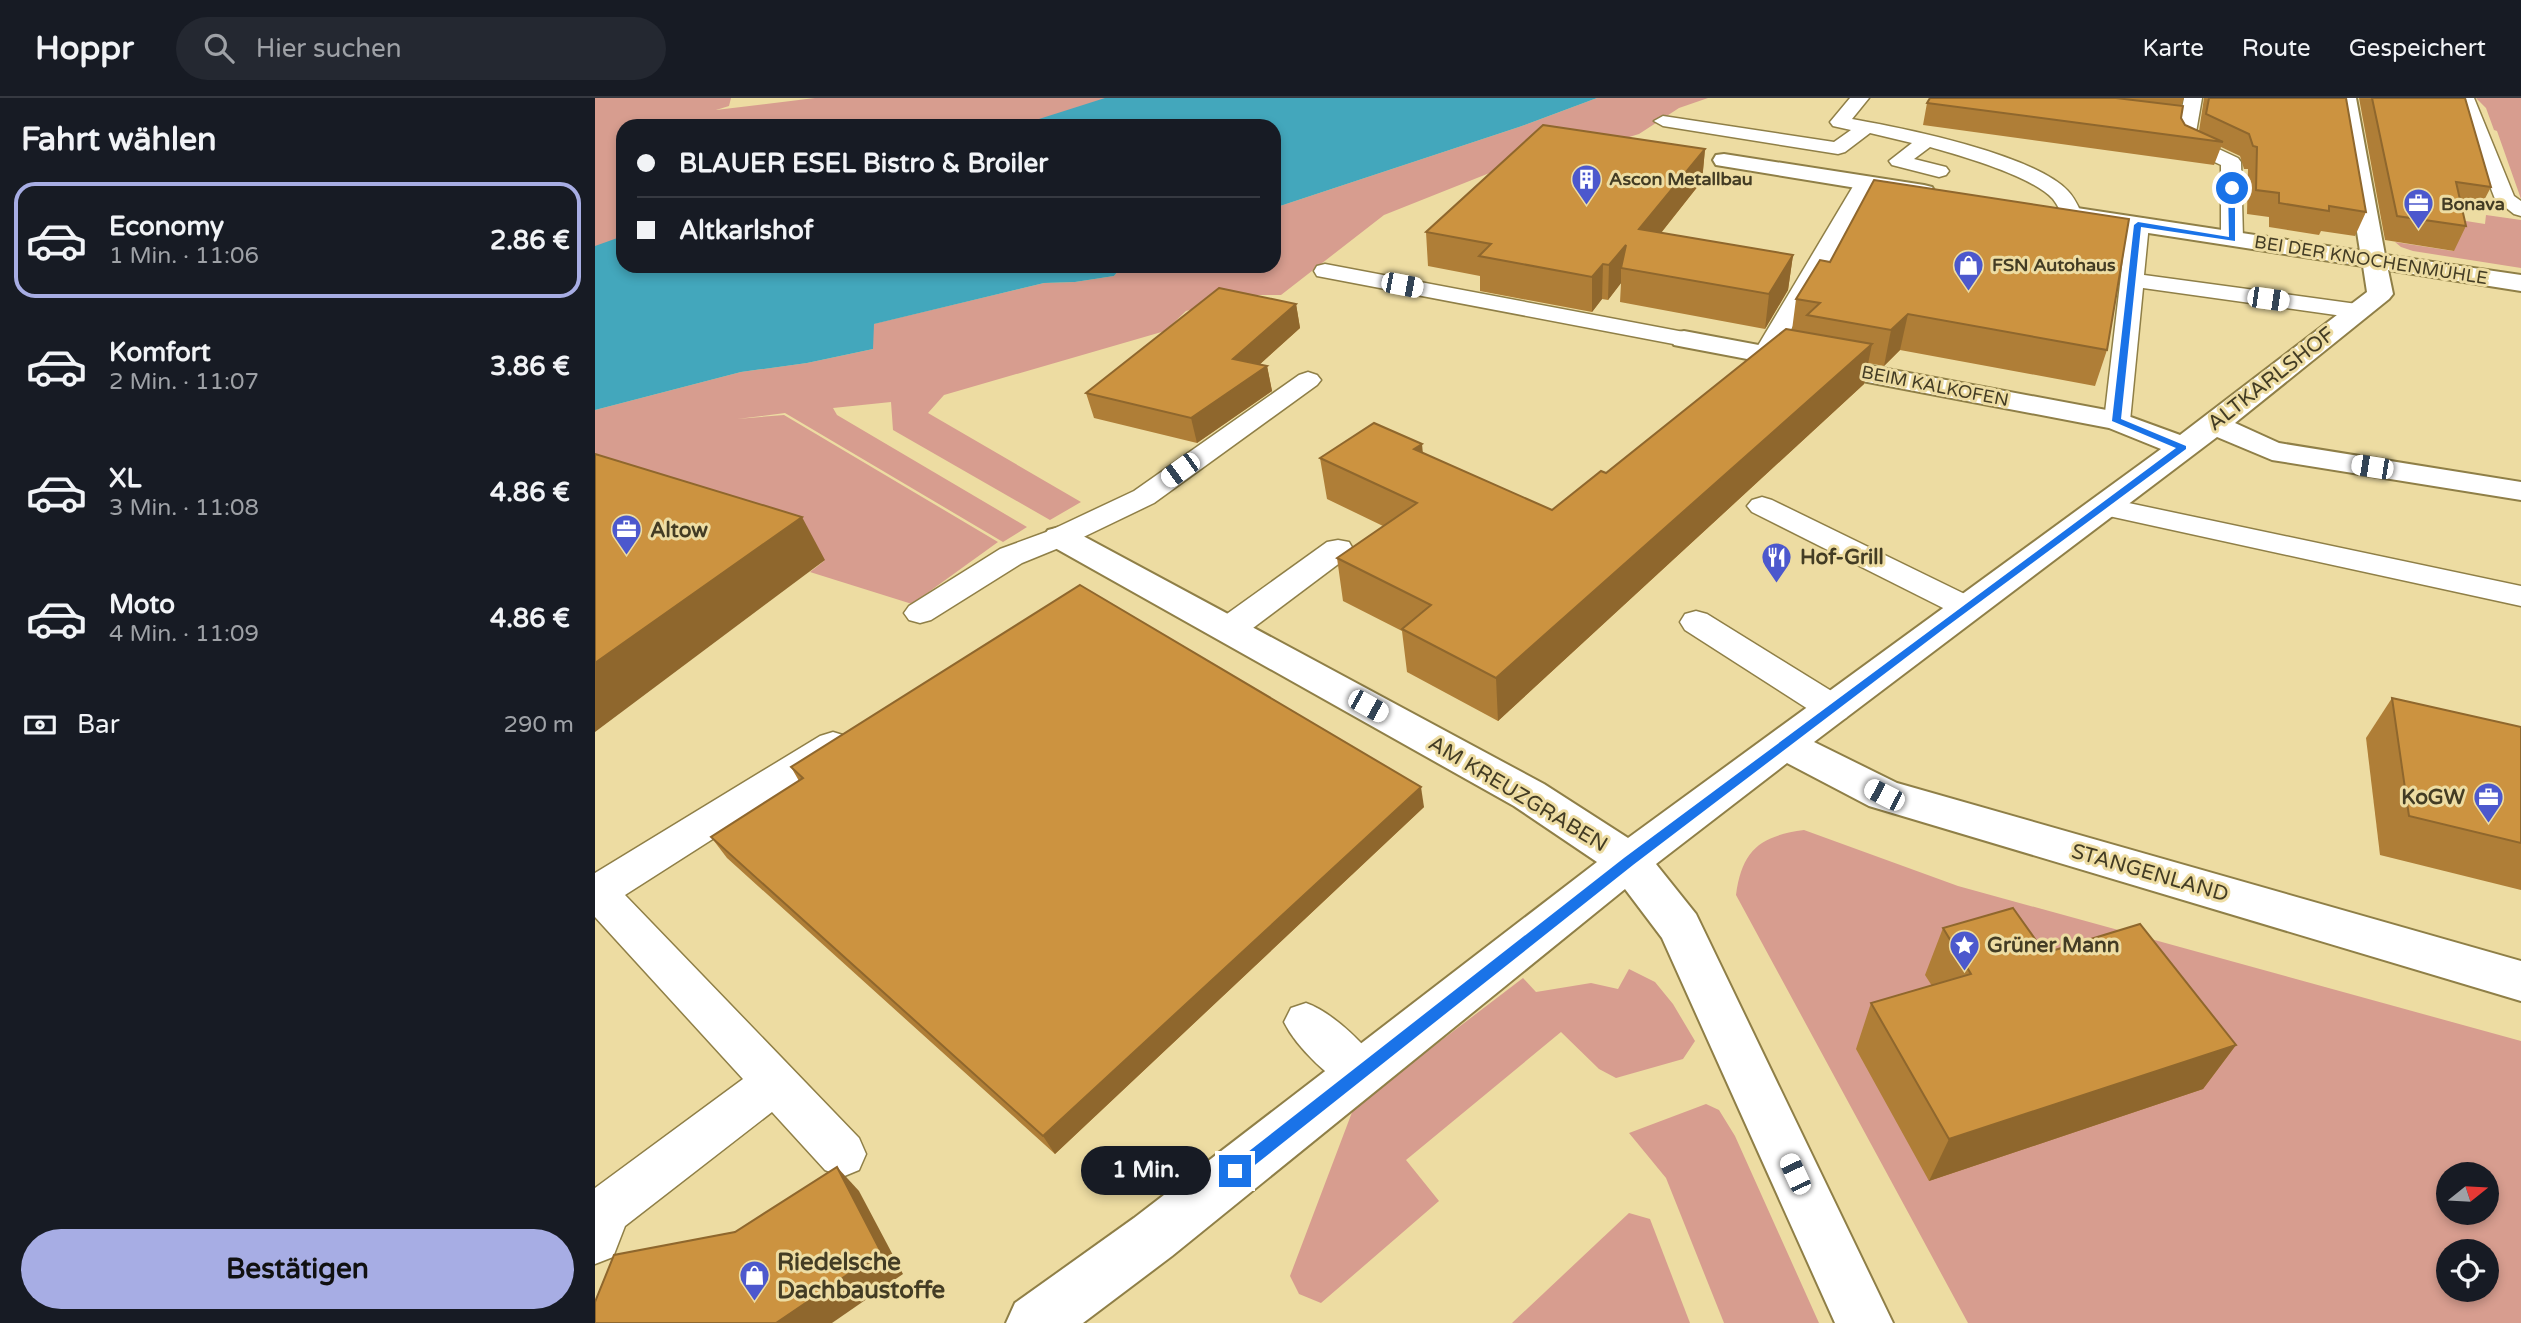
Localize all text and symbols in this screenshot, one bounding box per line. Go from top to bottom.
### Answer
search box [176,17,666,80]
text: Hoppr [35,29,134,68]
icon: search [200,29,238,67]
text: Hier suchen [256,33,402,64]
text: Karte [2142,34,2204,63]
text: Route [2242,34,2311,63]
text: Gespeichert [2349,34,2486,63]
text: Fahrt wählen [21,121,217,159]
text: BLAUER ESEL Bistro & Broiler [679,148,1048,179]
building icon: Ascon Metallbau [1569,162,1603,206]
place label: Ascon Metallbau [1609,168,1753,190]
route start [2216,172,2248,204]
office icon: Bonava [2401,187,2435,231]
place label: Bonava [2441,193,2505,215]
icon: car [25,209,88,272]
text: Economy [109,211,224,242]
text: Altkarlshof [679,215,814,246]
text: 2.86 € [490,225,570,256]
street label: BEI DER KNOCHENMÜHLE [2253,231,2489,289]
text: 1 Min. · 11:06 [109,242,259,270]
shop icon: FSN Autohaus [1952,248,1986,292]
place label: FSN Autohaus [1992,254,2116,276]
car [1380,271,1425,299]
car [2246,286,2291,312]
street label: ALTKARLSHOF [2203,322,2340,436]
icon: car [25,335,88,398]
text: Komfort [109,337,211,368]
text: 3.86 € [490,351,570,382]
street label: BEIM KALKOFEN [1859,361,2011,411]
text: 2 Min. · 11:07 [109,368,259,396]
car [1157,449,1204,491]
car [2350,453,2395,481]
icon: car [25,461,88,524]
text: XL [109,463,141,494]
text: 4.86 € [490,477,570,508]
text: 3 Min. · 11:08 [109,494,259,522]
office icon: Altow [610,513,644,557]
place label: Altow [650,518,708,543]
restaurant icon: Hof-Grill [1760,540,1794,584]
place label: Hof-Grill [1800,545,1884,570]
icon: car [25,587,88,650]
text: Moto [109,589,175,620]
text: 4.86 € [490,603,570,634]
text: 4 Min. · 11:09 [109,620,259,648]
car [1345,687,1392,725]
icon: cash [21,706,59,744]
text: Bar [77,709,120,740]
text: 290 m [504,711,574,739]
street label: AM KREUZGRABEN [1424,731,1612,857]
car [1861,776,1908,814]
office icon: KoGW [2471,780,2505,824]
place label: KoGW [2401,785,2466,810]
street label: STANGENLAND [2069,839,2231,907]
place icon: Grüner Mann [1947,928,1981,972]
place label: Grüner Mann [1987,933,2120,958]
callout: 1 Min. [1081,1146,1211,1196]
car [1777,1151,1814,1197]
route end [1219,1155,1251,1187]
text: 1 Min. [1112,1156,1180,1184]
north arrow [2436,1162,2499,1225]
map controls [2436,1162,2499,1302]
button: Bestätigen [21,1229,574,1309]
button: locate [2436,1239,2499,1302]
place label: Riedelsche Dachbaustoffe [777,1248,946,1305]
shop icon: Riedelsche Dachbaustoffe [737,1259,771,1303]

